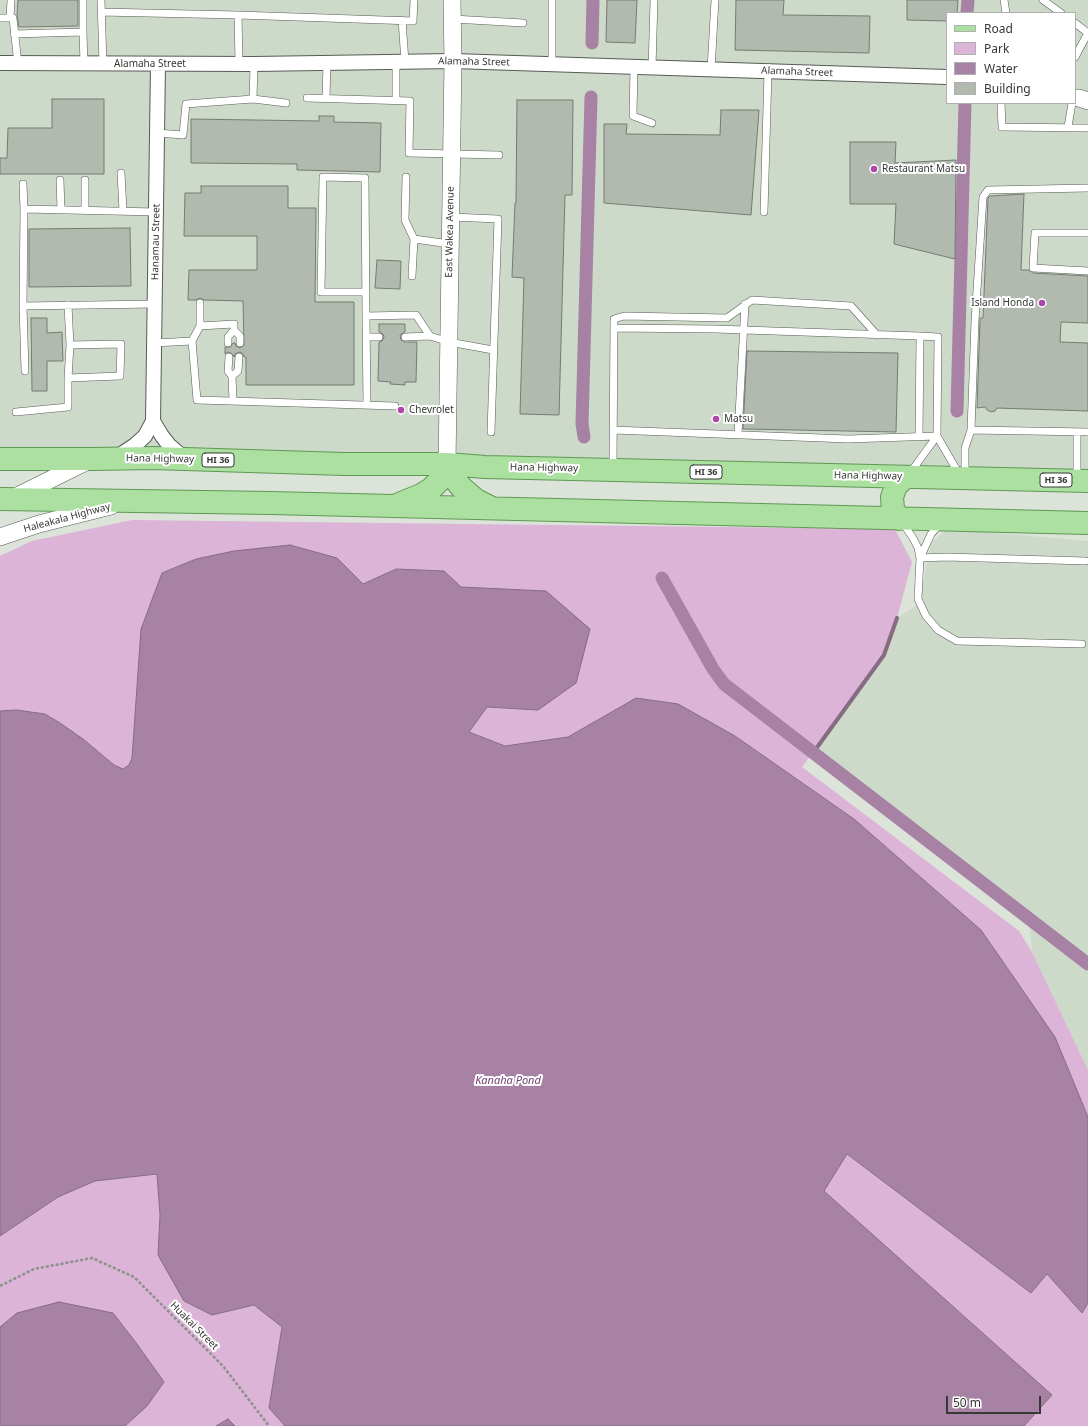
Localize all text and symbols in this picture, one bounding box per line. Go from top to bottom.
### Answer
legend [946,12,1076,104]
text: Road [984,20,1013,37]
text: Park [984,40,1009,57]
street label: Alamaha Street [438,55,510,69]
street label: Alamaha Street [114,58,186,70]
text: Water [984,60,1018,77]
street label: Alamaha Street [761,65,833,79]
text: Building [984,80,1031,97]
place label: Restaurant Matsu [882,163,965,175]
marker: Restaurant Matsu [869,164,879,174]
street label: East Wakea Avenue [443,186,457,278]
street label: Hanamau Street [149,204,163,280]
place label: Island Honda [971,297,1034,309]
marker: Island Honda [1037,298,1047,308]
place label: Chevrolet [409,404,454,416]
marker: Chevrolet [396,405,406,415]
place label: Matsu [724,413,753,425]
marker: Matsu [711,414,721,424]
street label: Hana Highway [126,452,194,466]
road number: HI 36 [202,453,234,467]
street label: Hana Highway [510,461,578,475]
road number: HI 36 [690,465,722,479]
street label: Hana Highway [834,469,902,483]
road number: HI 36 [1040,473,1072,487]
street label: Haleakala Highway [22,501,112,535]
water label: Kanaha Pond [475,1074,541,1088]
street label: Huakai Street [167,1299,221,1353]
scale bar [948,1388,1043,1414]
text: 50 m [953,1394,981,1411]

